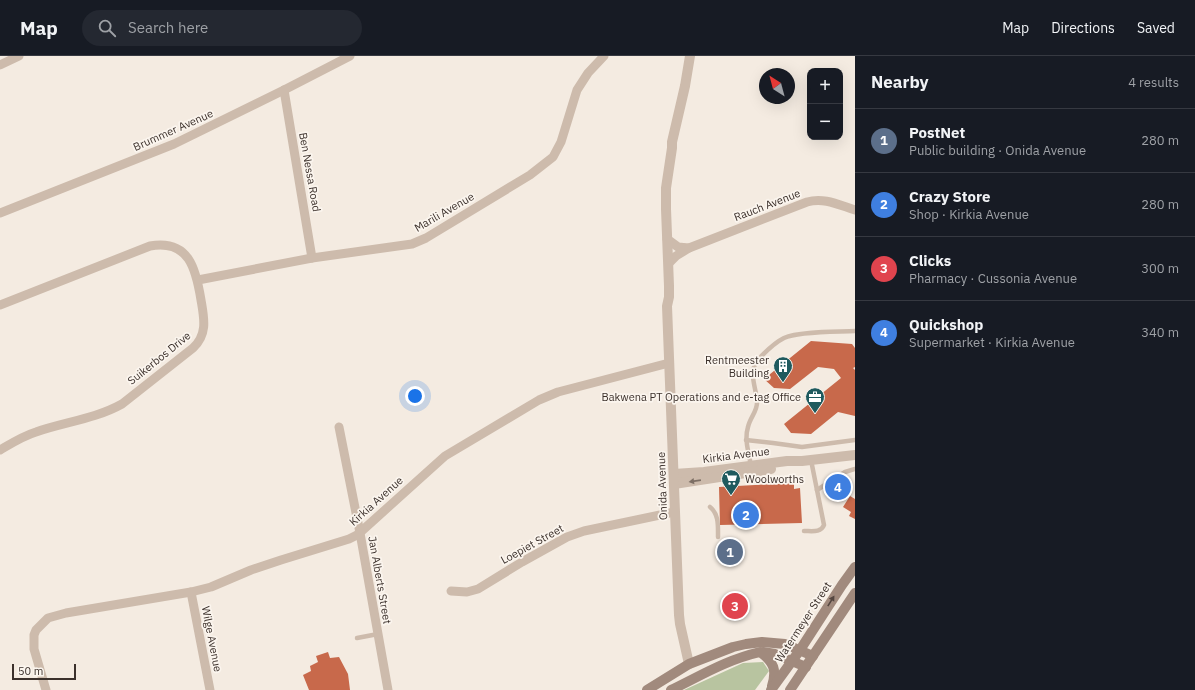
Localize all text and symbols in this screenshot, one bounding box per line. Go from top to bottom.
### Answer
search box [82,10,362,46]
text: Map [20,16,58,40]
icon: search [96,17,118,39]
text: Search here [128,18,208,37]
text: Map [1002,19,1029,37]
text: Directions [1051,19,1115,37]
text: Saved [1137,19,1175,37]
north arrow [759,68,795,104]
map controls [807,68,843,140]
button: + [807,68,843,104]
text: Nearby [871,71,929,93]
text: 4 results [1128,74,1179,91]
button: − [807,104,843,140]
street label: Brummer Avenue [131,106,215,154]
text: PostNet [909,123,965,142]
street label: Ben Nessa Road [296,131,324,213]
text: 1 [880,132,888,149]
text: 280 m [1141,132,1179,149]
text: Public building · Onida Avenue [909,142,1086,159]
street label: Rauch Avenue [732,186,802,224]
text: Crazy Store [909,187,990,206]
street label: Marili Avenue [412,189,476,235]
text: 2 [880,196,888,213]
text: 280 m [1141,196,1179,213]
text: Shop · Kirkia Avenue [909,206,1029,223]
text: Clicks [909,251,951,270]
text: 3 [880,260,888,277]
text: 300 m [1141,260,1179,277]
text: Pharmacy · Cussonia Avenue [909,270,1077,287]
text: Quickshop [909,315,983,334]
text: 4 [880,324,888,341]
text: 340 m [1141,324,1179,341]
street label: Suikerbos Drive [125,328,193,388]
text: Supermarket · Kirkia Avenue [909,334,1075,351]
place label: Rentmeester Building [705,353,769,380]
building icon: Rentmeester Building [772,355,794,383]
your location [405,386,425,406]
office icon: Bakwena PT Operations and e-tag Office [804,386,826,414]
place label: Bakwena PT Operations and e-tag Office [602,390,801,404]
street label: Kirkia Avenue [702,444,770,466]
street label: Onida Avenue [654,452,670,520]
supermarket icon: Woolworths [720,468,742,496]
place label: Woolworths [745,472,804,486]
pin: 4 [825,472,851,502]
street label: Kirkia Avenue [346,473,406,529]
one-way arrow [689,478,701,484]
pin: 2 [733,500,759,530]
street label: Loepiet Street [498,521,566,567]
street label: Jan Alberts Street [365,535,395,625]
pin: 1 [717,537,743,567]
street label: Watermeyer Street [772,579,834,665]
pin: 3 [722,591,748,621]
one-way arrow [828,595,835,607]
street label: Wilge Avenue [199,605,225,673]
scale bar [12,662,76,681]
text: 50 m [18,664,43,678]

